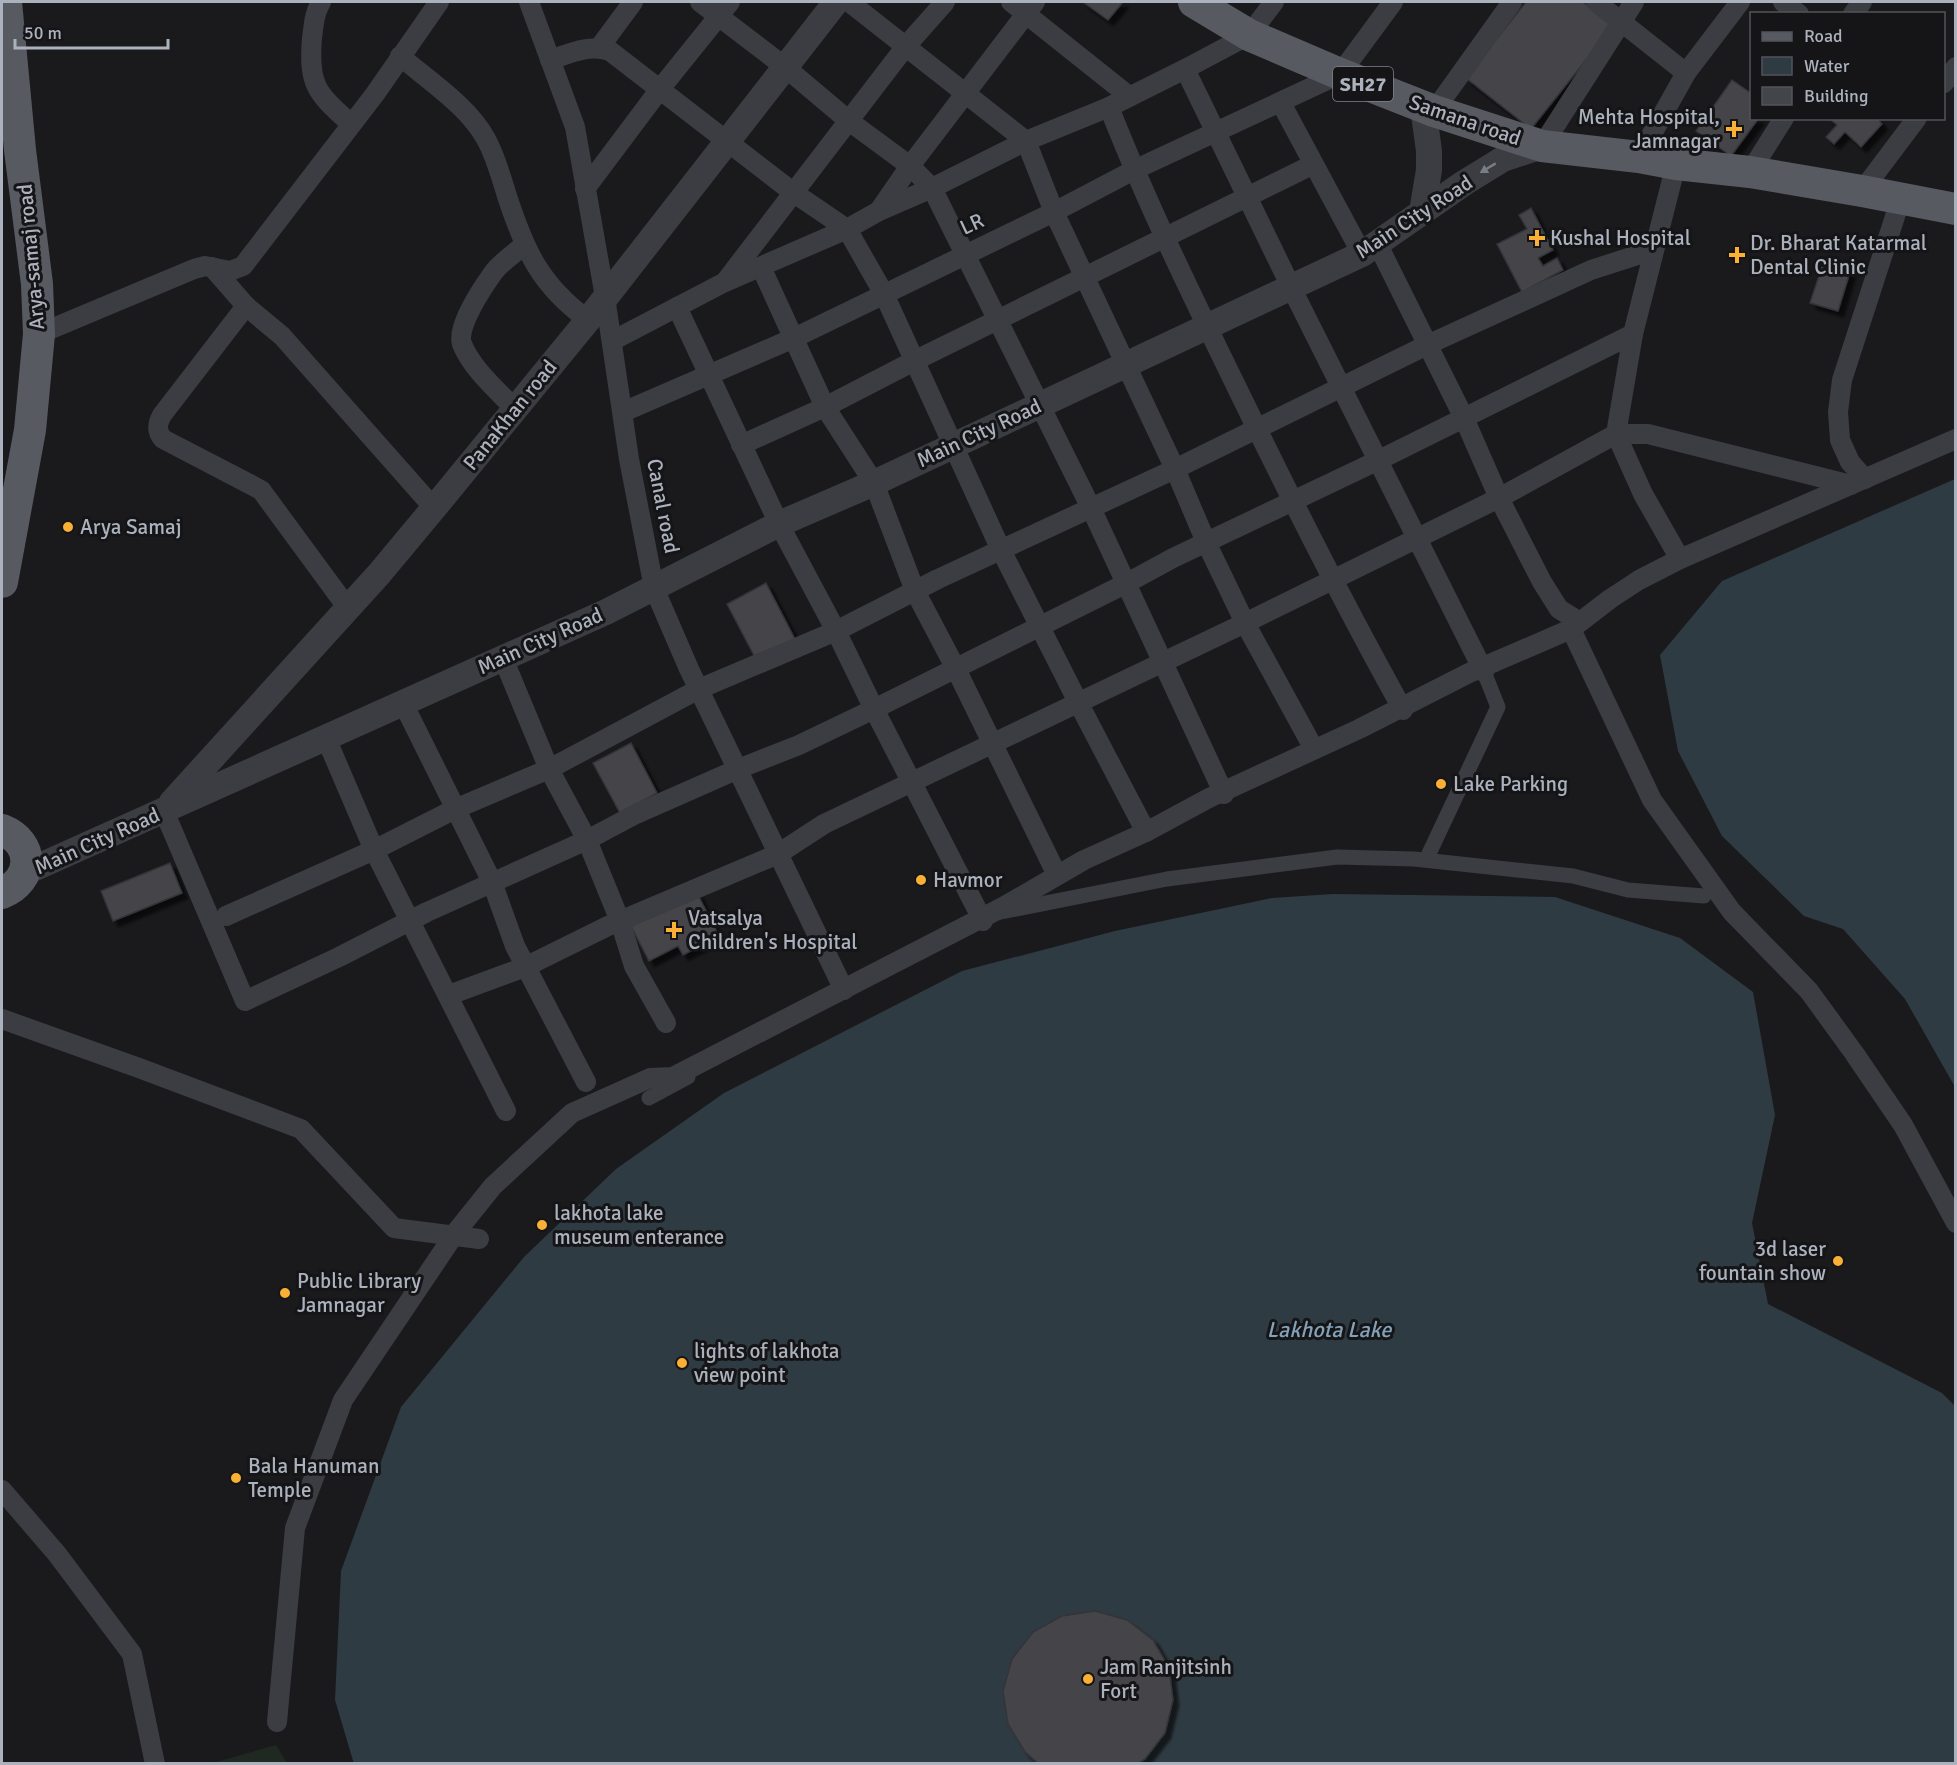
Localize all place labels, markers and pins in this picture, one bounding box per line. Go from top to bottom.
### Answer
place label: Mehta Hospital, Jamnagar [1578,104,1720,154]
marker: Mehta Hospital, Jamnagar [1725,120,1743,138]
place label: Kushal Hospital [1550,225,1691,251]
marker: Kushal Hospital [1528,229,1546,247]
place label: Dr. Bharat Katarmal Dental Clinic [1750,230,1927,280]
marker: Dr. Bharat Katarmal Dental Clinic [1728,246,1746,264]
place label: Arya Samaj [80,514,182,540]
marker: Arya Samaj [61,520,75,534]
place label: Lake Parking [1453,771,1568,797]
marker: Lake Parking [1434,777,1448,791]
place label: Havmor [933,867,1003,893]
marker: Havmor [914,873,928,887]
place label: Vatsalya Children's Hospital [688,905,858,955]
marker: Vatsalya Children's Hospital [665,921,683,939]
place label: lakhota lake museum enterance [554,1200,724,1250]
marker: lakhota lake museum enterance [535,1218,549,1232]
place label: 3d laser fountain show [1699,1236,1826,1286]
marker: 3d laser fountain show [1831,1254,1845,1268]
place label: Public Library Jamnagar [297,1268,421,1318]
marker: Public Library Jamnagar [278,1286,292,1300]
place label: lights of lakhota view point [694,1338,839,1388]
marker: lights of lakhota view point [675,1356,689,1370]
place label: Bala Hanuman Temple [248,1453,379,1503]
marker: Bala Hanuman Temple [229,1471,243,1485]
place label: Jam Ranjitsinh Fort [1100,1654,1232,1704]
marker: Jam Ranjitsinh Fort [1081,1672,1095,1686]

